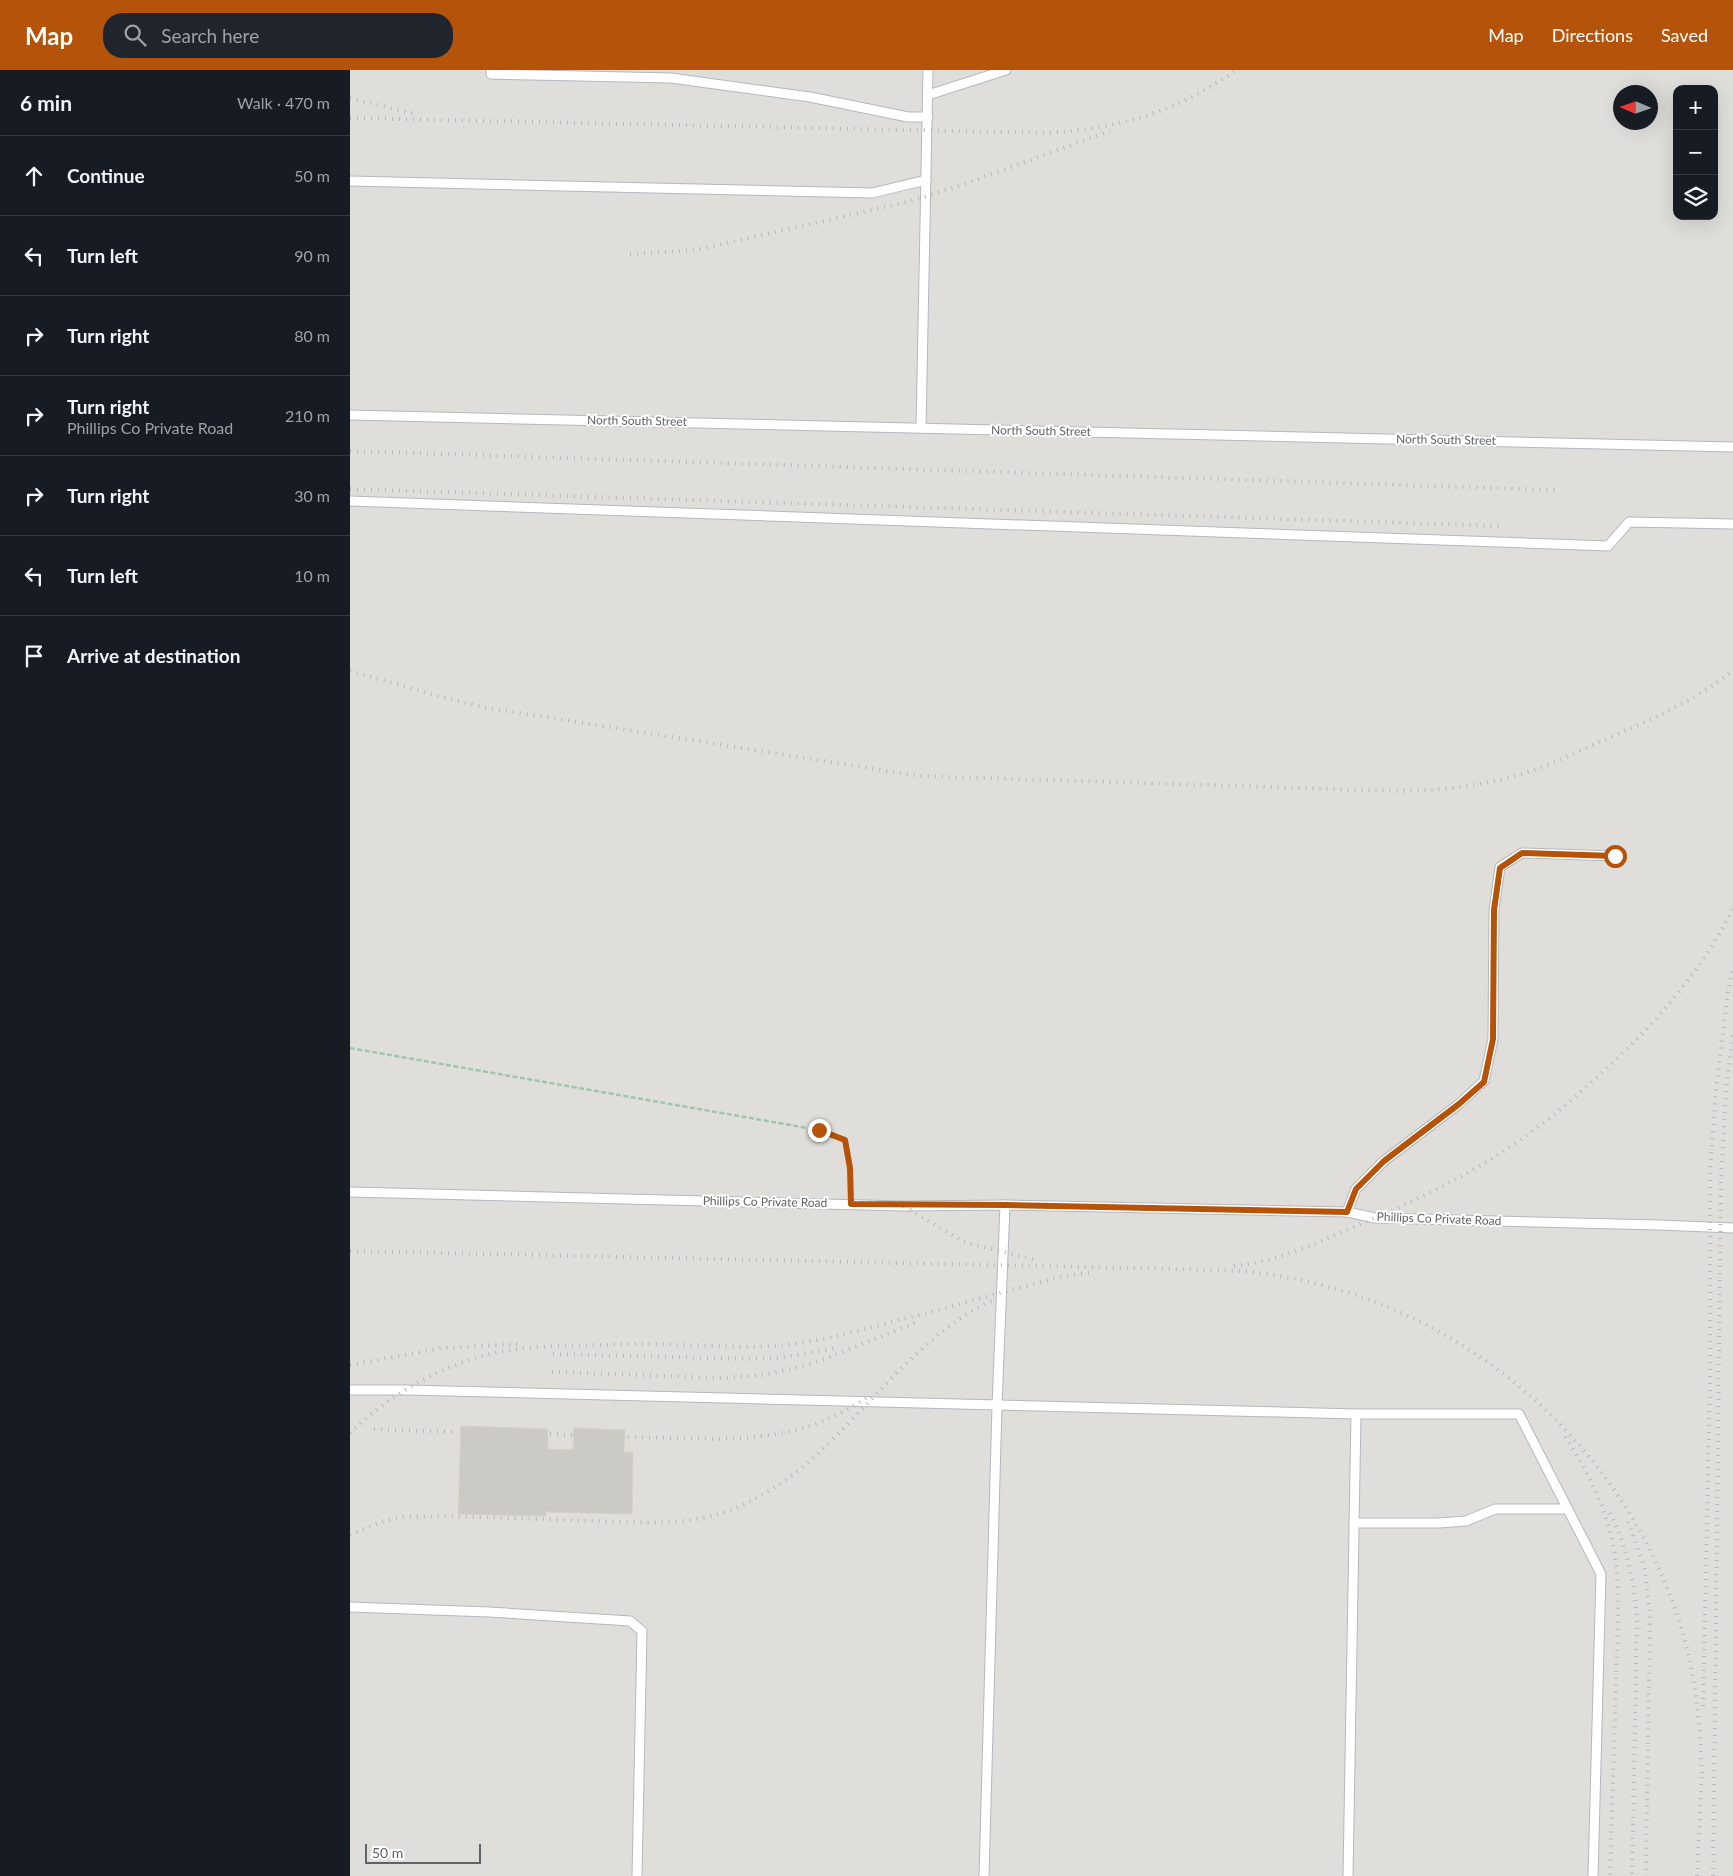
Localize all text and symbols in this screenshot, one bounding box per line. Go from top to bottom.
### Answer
search box [103,13,453,58]
text: Map [25,21,73,50]
icon: search [121,21,149,49]
text: Search here [161,24,259,47]
text: Map [1488,24,1524,46]
text: Directions [1552,24,1633,46]
text: Saved [1661,24,1708,46]
north arrow [1613,85,1658,130]
map controls [1673,85,1718,220]
button: + [1673,85,1718,130]
text: 6 min [20,90,72,115]
text: Walk · 470 m [237,93,330,112]
button: − [1673,130,1718,175]
icon: ahead [20,162,48,190]
text: Continue [67,164,145,187]
text: 50 m [294,166,330,185]
button: layers [1673,175,1718,220]
icon: left [20,242,48,270]
text: Turn left [67,244,138,267]
text: 90 m [294,246,330,265]
icon: right [20,322,48,350]
text: Turn right [67,324,149,347]
text: 80 m [294,326,330,345]
text: Turn right [67,395,149,418]
icon: right [20,402,48,430]
text: 210 m [285,406,330,425]
street label: North South Street [587,412,688,429]
text: Phillips Co Private Road [67,418,233,437]
street label: North South Street [991,422,1092,439]
street label: North South Street [1396,431,1497,448]
icon: right [20,482,48,510]
text: Turn right [67,484,149,507]
text: 30 m [294,486,330,505]
icon: left [20,562,48,590]
text: Turn left [67,564,138,587]
text: 10 m [294,566,330,585]
icon: arrive [20,642,48,670]
text: Arrive at destination [67,644,240,667]
route start [1604,845,1627,868]
route end [808,1119,831,1142]
street label: Phillips Co Private Road [703,1193,827,1210]
street label: Phillips Co Private Road [1376,1209,1502,1228]
scale bar [365,1841,481,1864]
text: 50 m [372,1844,403,1861]

